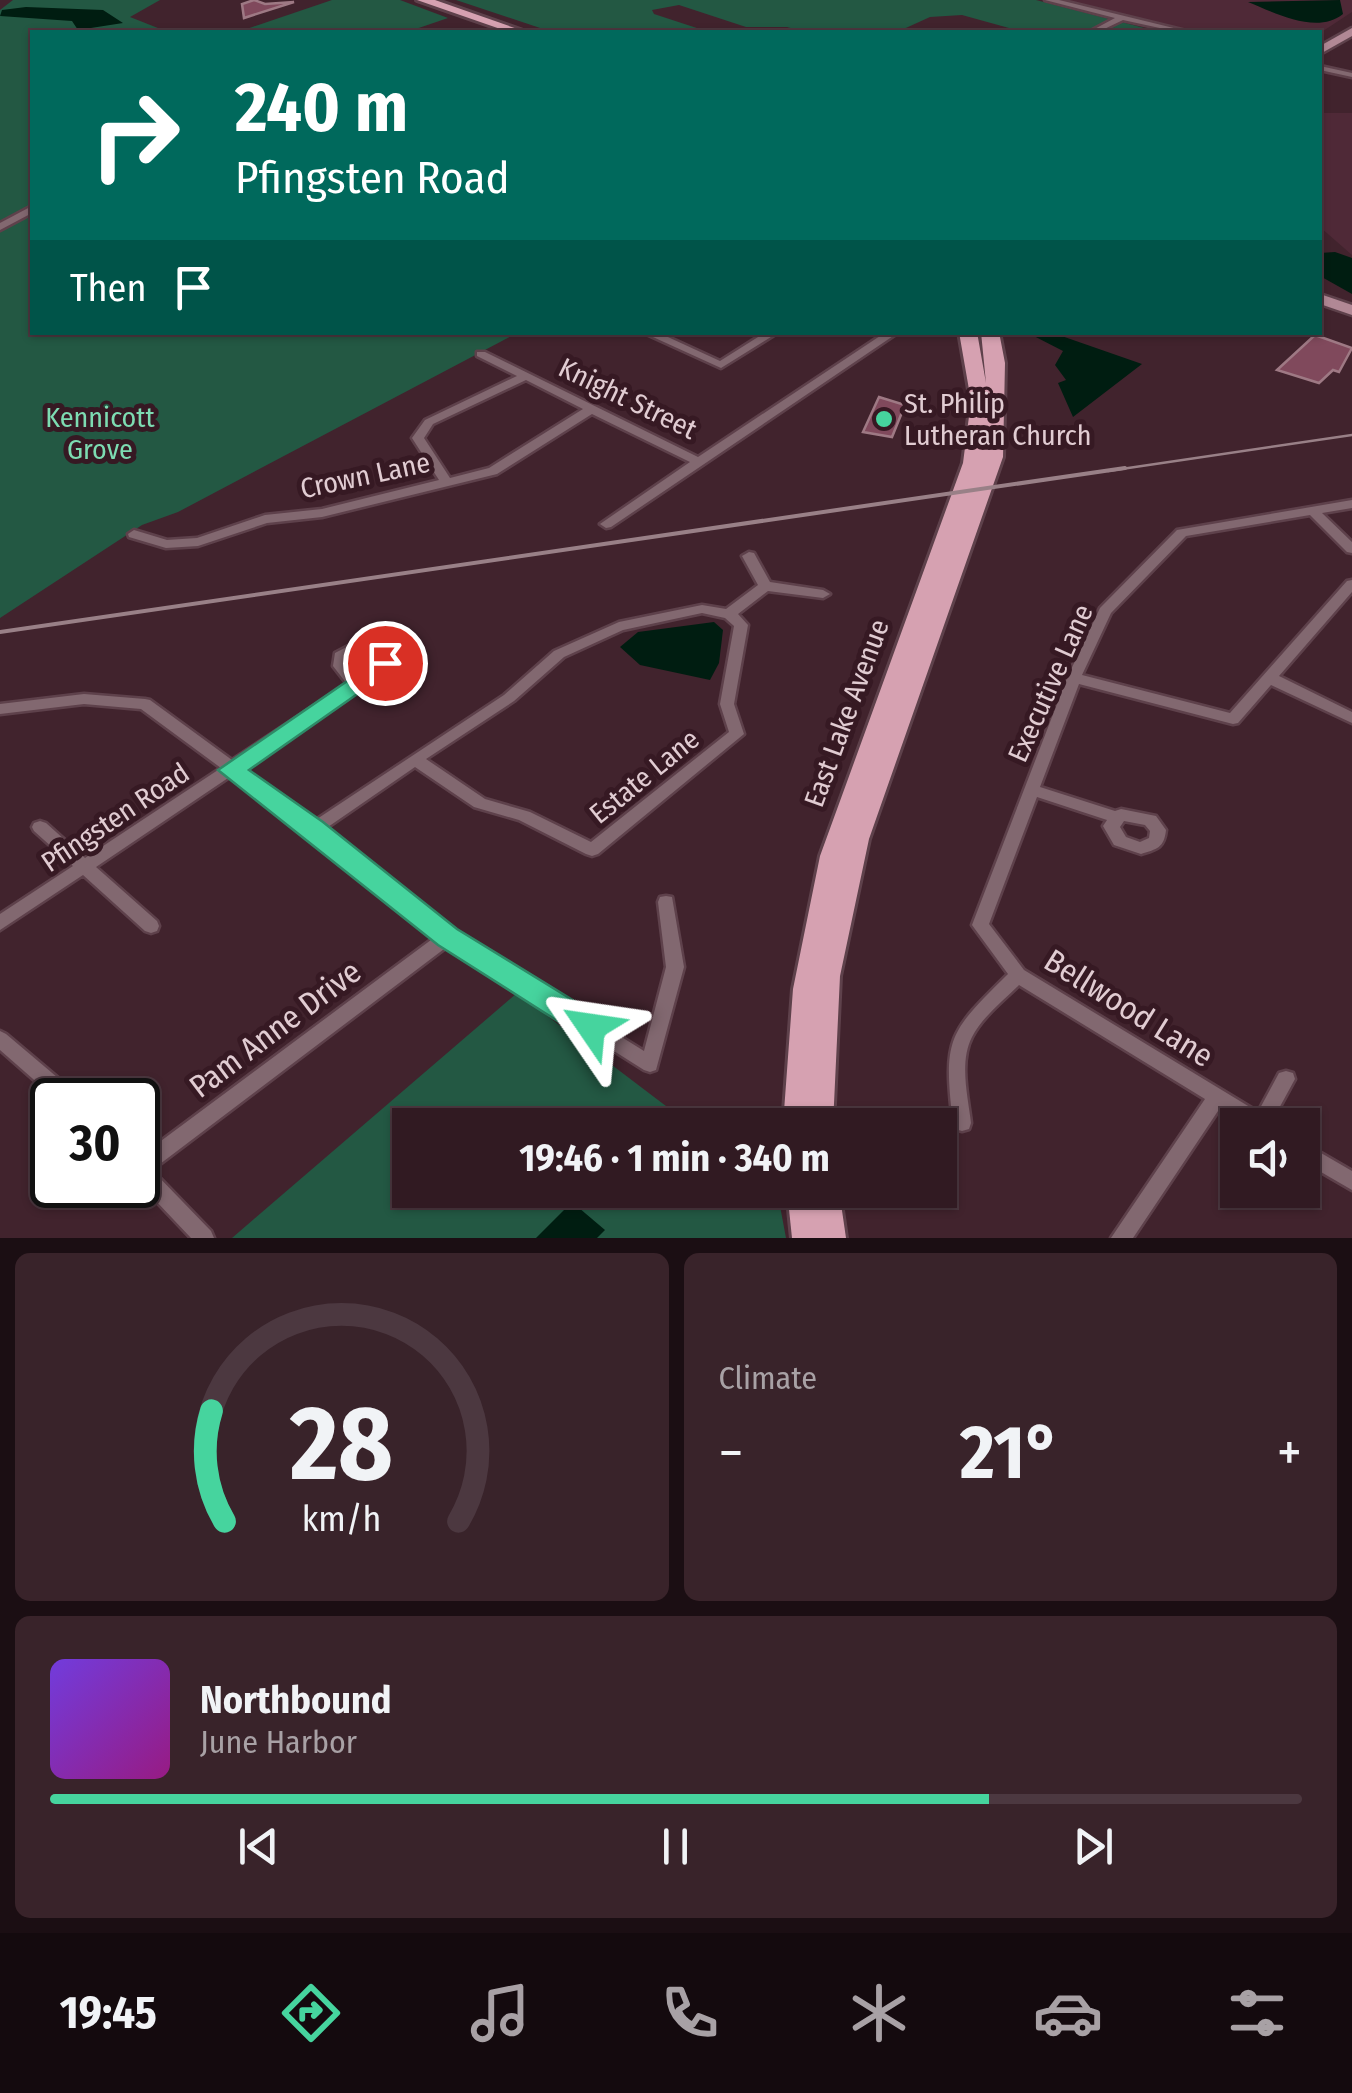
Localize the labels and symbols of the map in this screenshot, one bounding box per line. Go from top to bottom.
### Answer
street label: Knight Street [554,351,703,446]
place label: St. Philip Lutheran Church [904,387,1091,452]
park label: Kennicott Grove [45,401,156,466]
marker: St. Philip Lutheran Church [873,408,895,430]
street label: Crown Lane [297,446,433,505]
street label: Executive Lane [1001,599,1100,767]
street label: East Lake Avenue [797,615,896,812]
pin [343,621,428,706]
street label: Estate Lane [583,722,706,831]
street label: Pfingsten Road [35,756,195,879]
street label: Bellwood Lane [1038,941,1220,1075]
street label: Pam Anne Drive [182,952,368,1106]
position arrow [539,975,643,1079]
speed limit sign: 30 [30,1078,160,1208]

